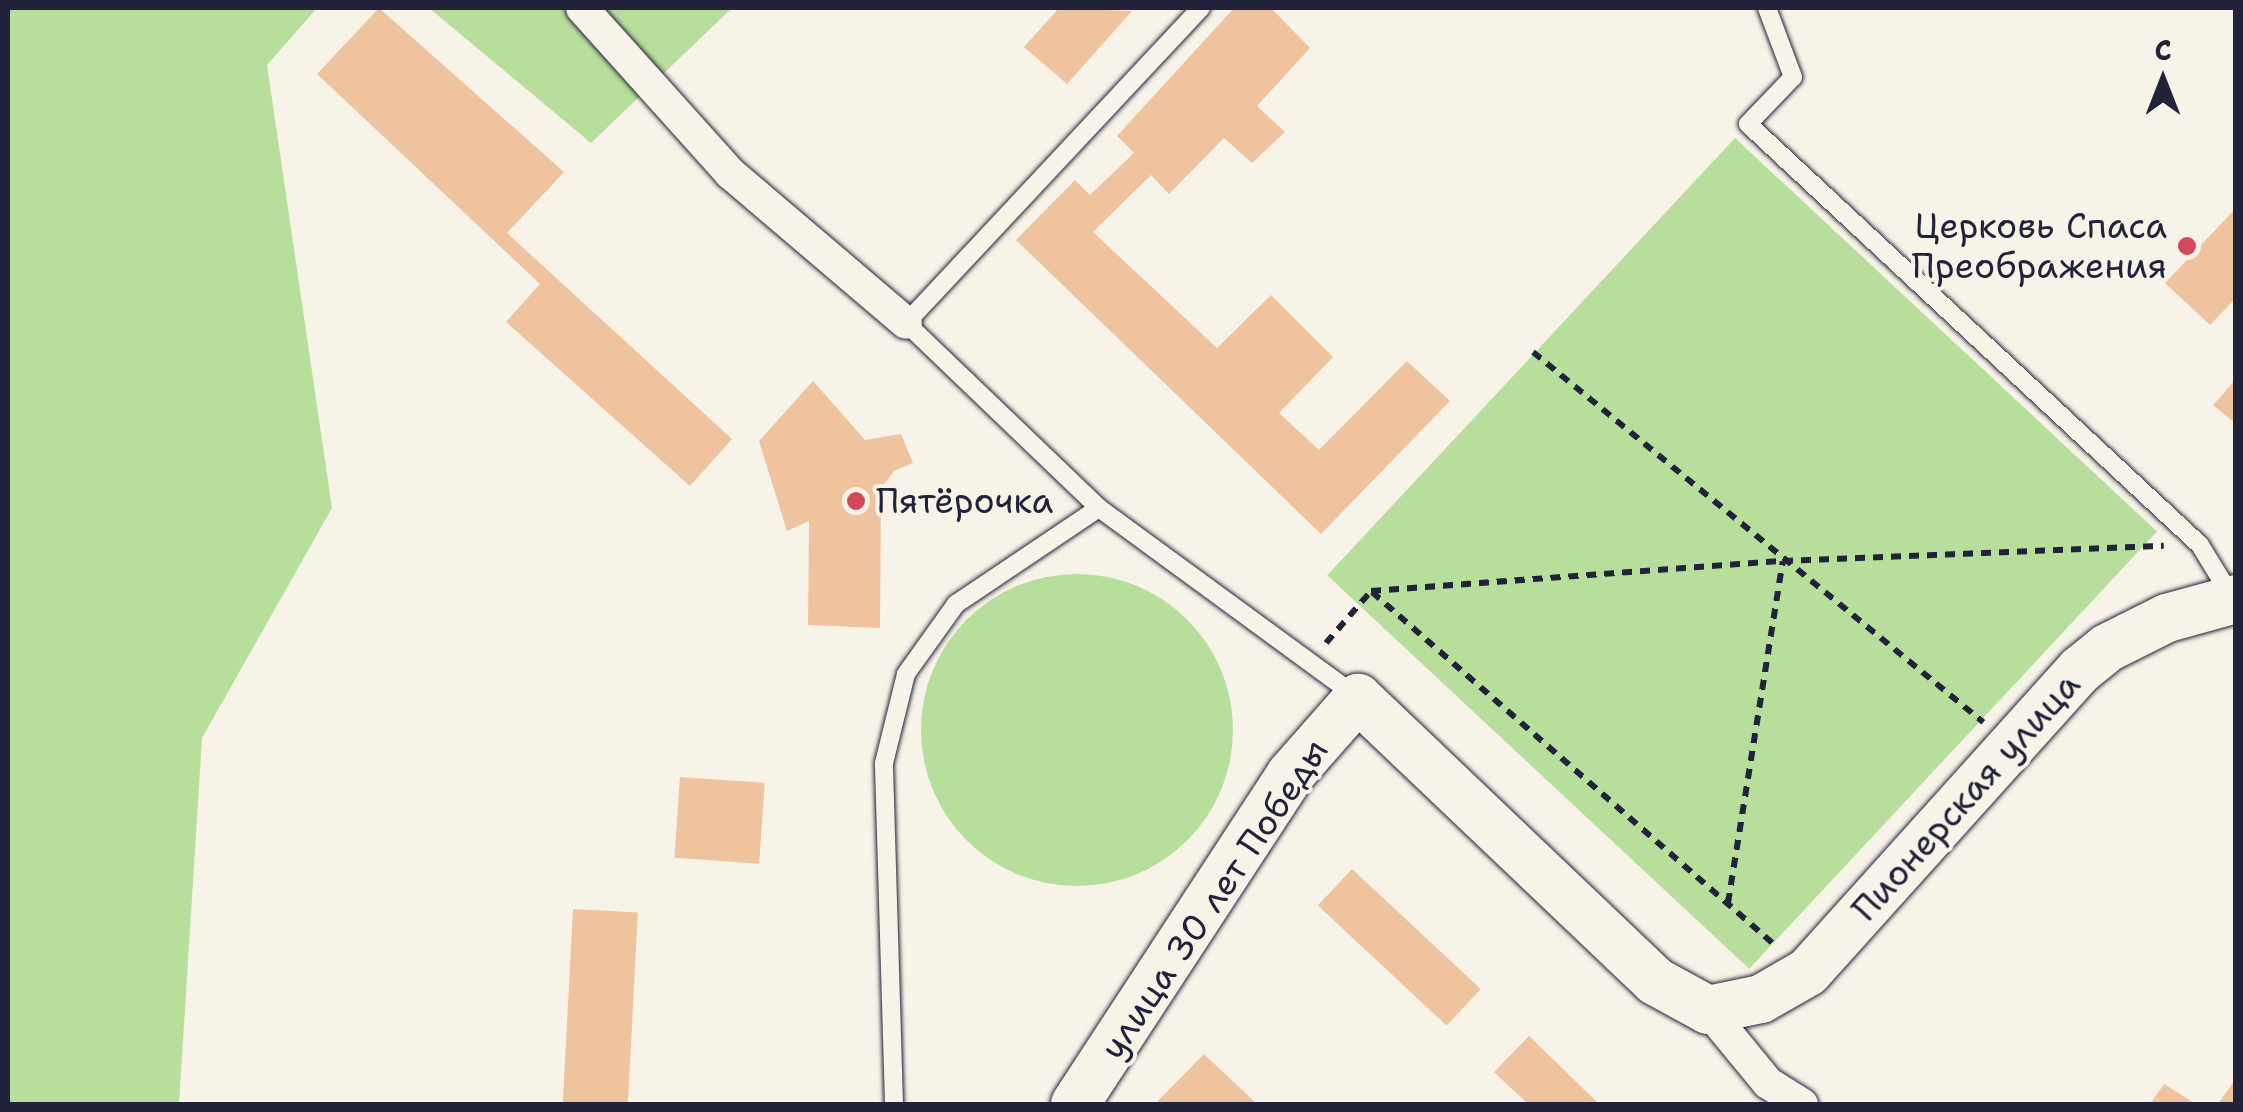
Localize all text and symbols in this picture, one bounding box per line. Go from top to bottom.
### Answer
north arrow [2113,30,2213,130]
text: С [2154,31,2172,69]
place label: Церковь Спаса Преображения [1911,205,2167,287]
marker: Церковь Спаса Преображения [2176,235,2198,257]
place label: Пятёрочка [876,480,1053,522]
marker: Пятёрочка [845,490,867,512]
street label: Пионерская улица [1843,664,2089,930]
street label: улица 30 лет Победы [1091,731,1337,1067]

